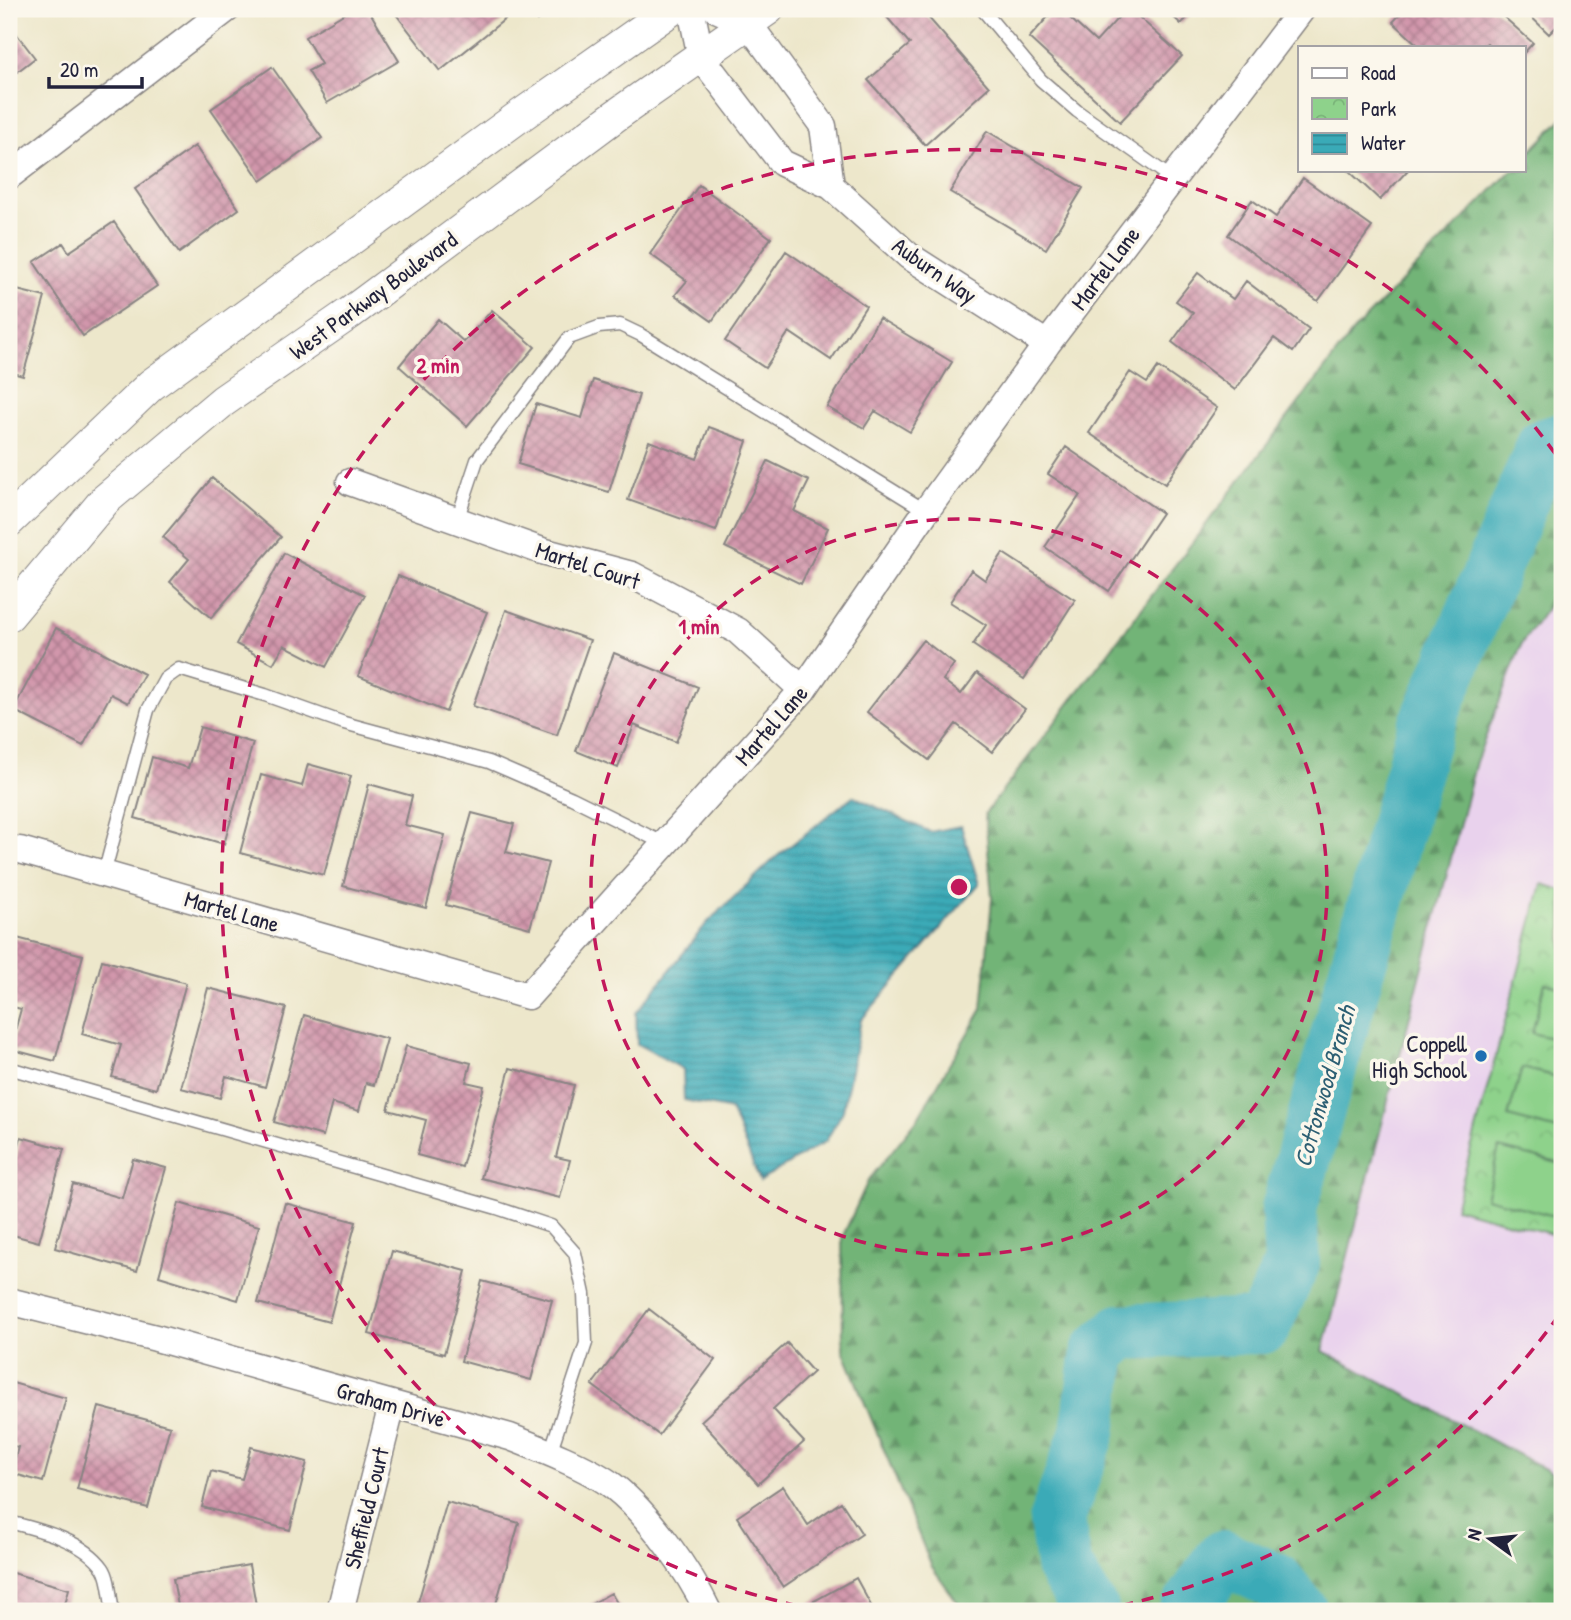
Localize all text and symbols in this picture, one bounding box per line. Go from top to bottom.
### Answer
scale bar [49,46,142,90]
legend [1298,46,1526,172]
text: 20 m [60,55,98,84]
text: Road [1361,58,1395,87]
text: Park [1361,94,1396,123]
text: Water [1361,128,1406,157]
street label: Martel Lane [1063,220,1147,316]
street label: West Parkway Boulevard [283,224,463,366]
street label: Auburn Way [887,230,984,311]
text: 2 min [416,351,460,380]
street label: Martel Court [532,534,645,597]
text: 1 min [679,612,719,641]
street label: Martel Lane [727,678,815,772]
centre of rings [947,875,971,899]
street label: Martel Lane [181,883,283,939]
water label: Cottonwood Branch [1286,1000,1363,1170]
place label: Coppell High School [1372,1028,1468,1085]
marker: Coppell High School [1473,1048,1489,1064]
street label: Graham Drive [333,1374,449,1434]
street label: Sheffield Court [336,1443,396,1572]
north arrow [1456,1504,1526,1574]
text: N [1460,1526,1487,1543]

